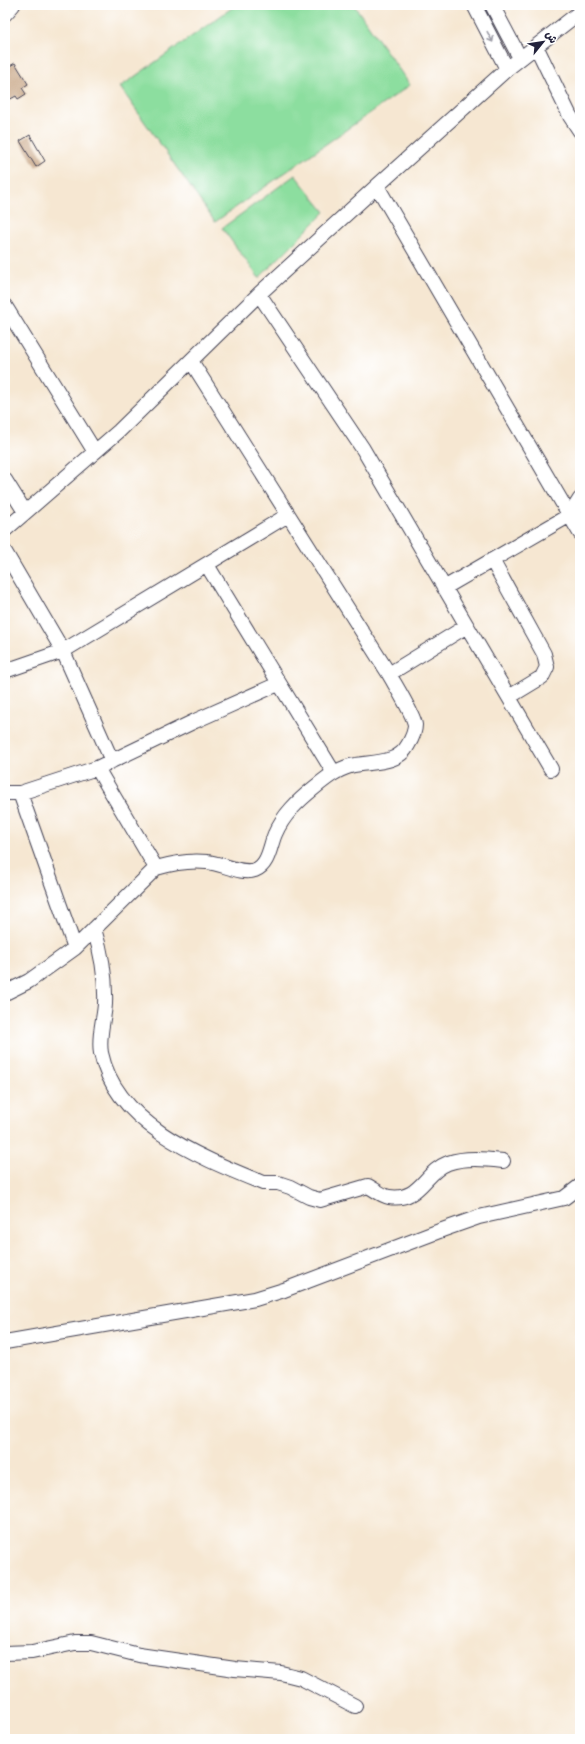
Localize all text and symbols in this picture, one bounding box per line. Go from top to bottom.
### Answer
north arrow [523,22,563,62]
text: ش [543,28,561,46]
one-way arrow [487,31,495,43]

